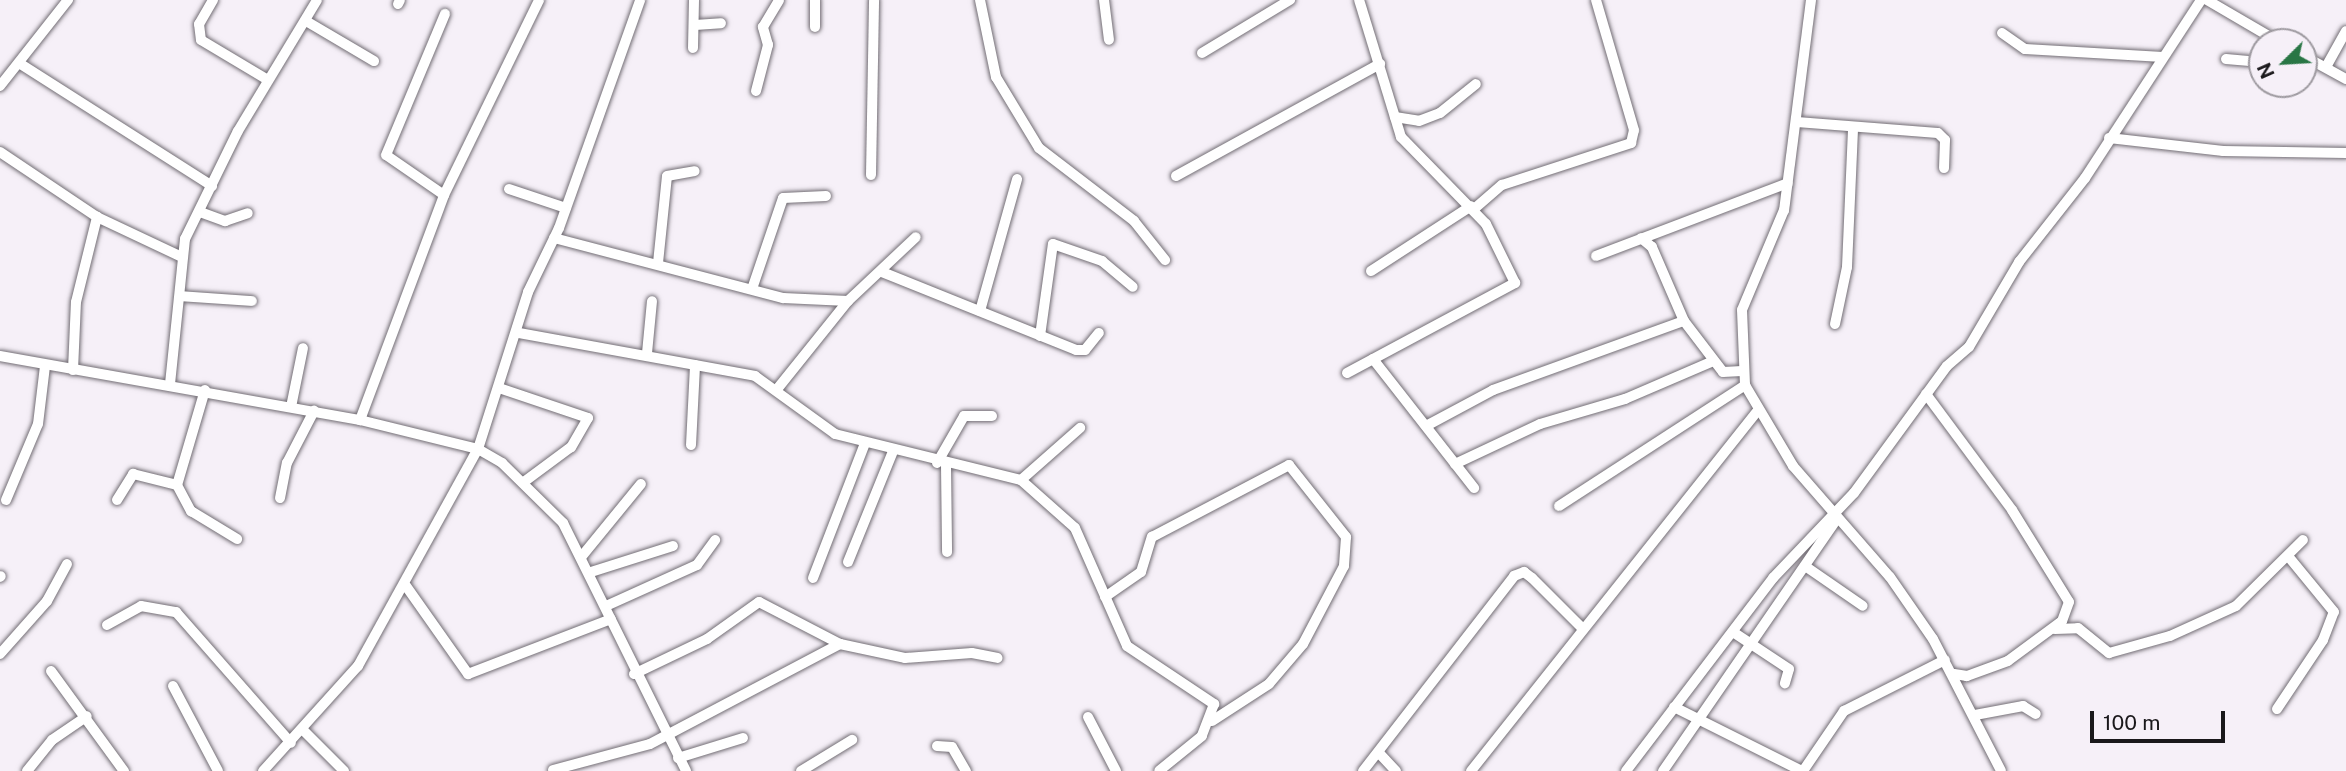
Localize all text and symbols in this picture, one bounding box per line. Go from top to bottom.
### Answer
north arrow [2248,28,2318,98]
text: N [2253,59,2279,82]
scale bar [2094,698,2229,742]
text: 100 m [2103,710,2160,735]

